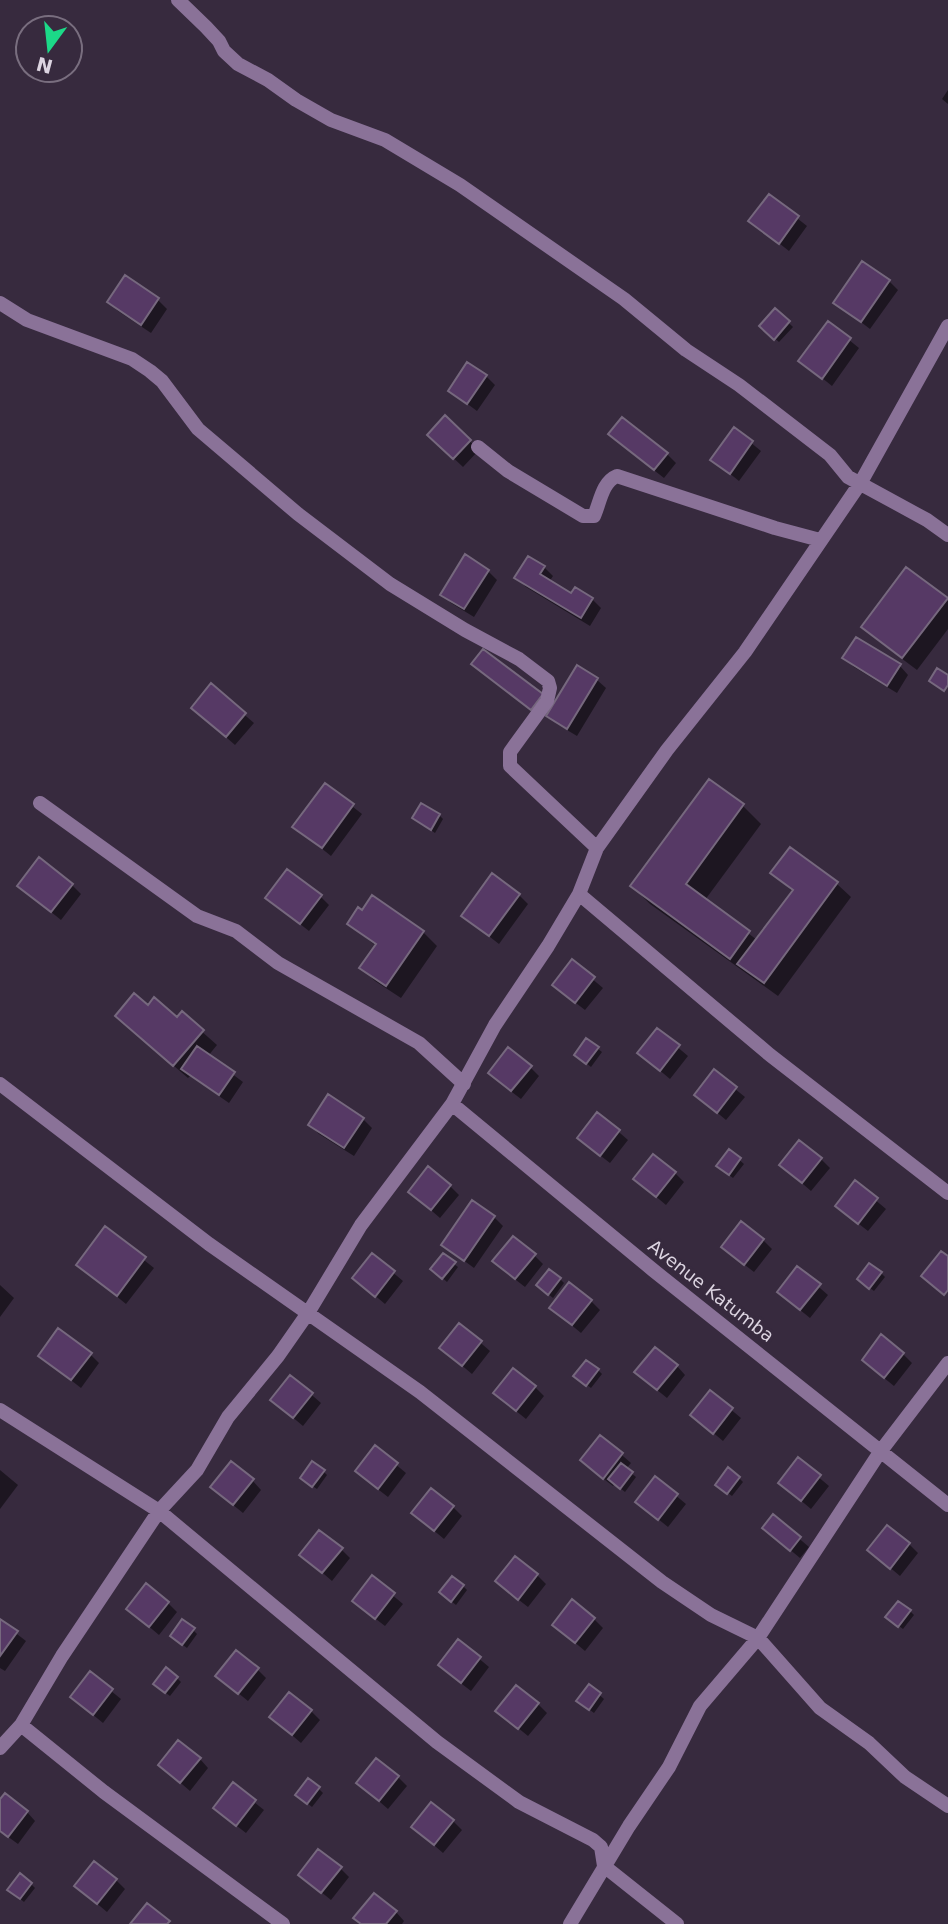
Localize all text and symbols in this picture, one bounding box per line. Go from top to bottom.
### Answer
north arrow [14,14,84,84]
text: N [34,53,55,78]
street label: Avenue Katumba [644,1235,778,1346]

